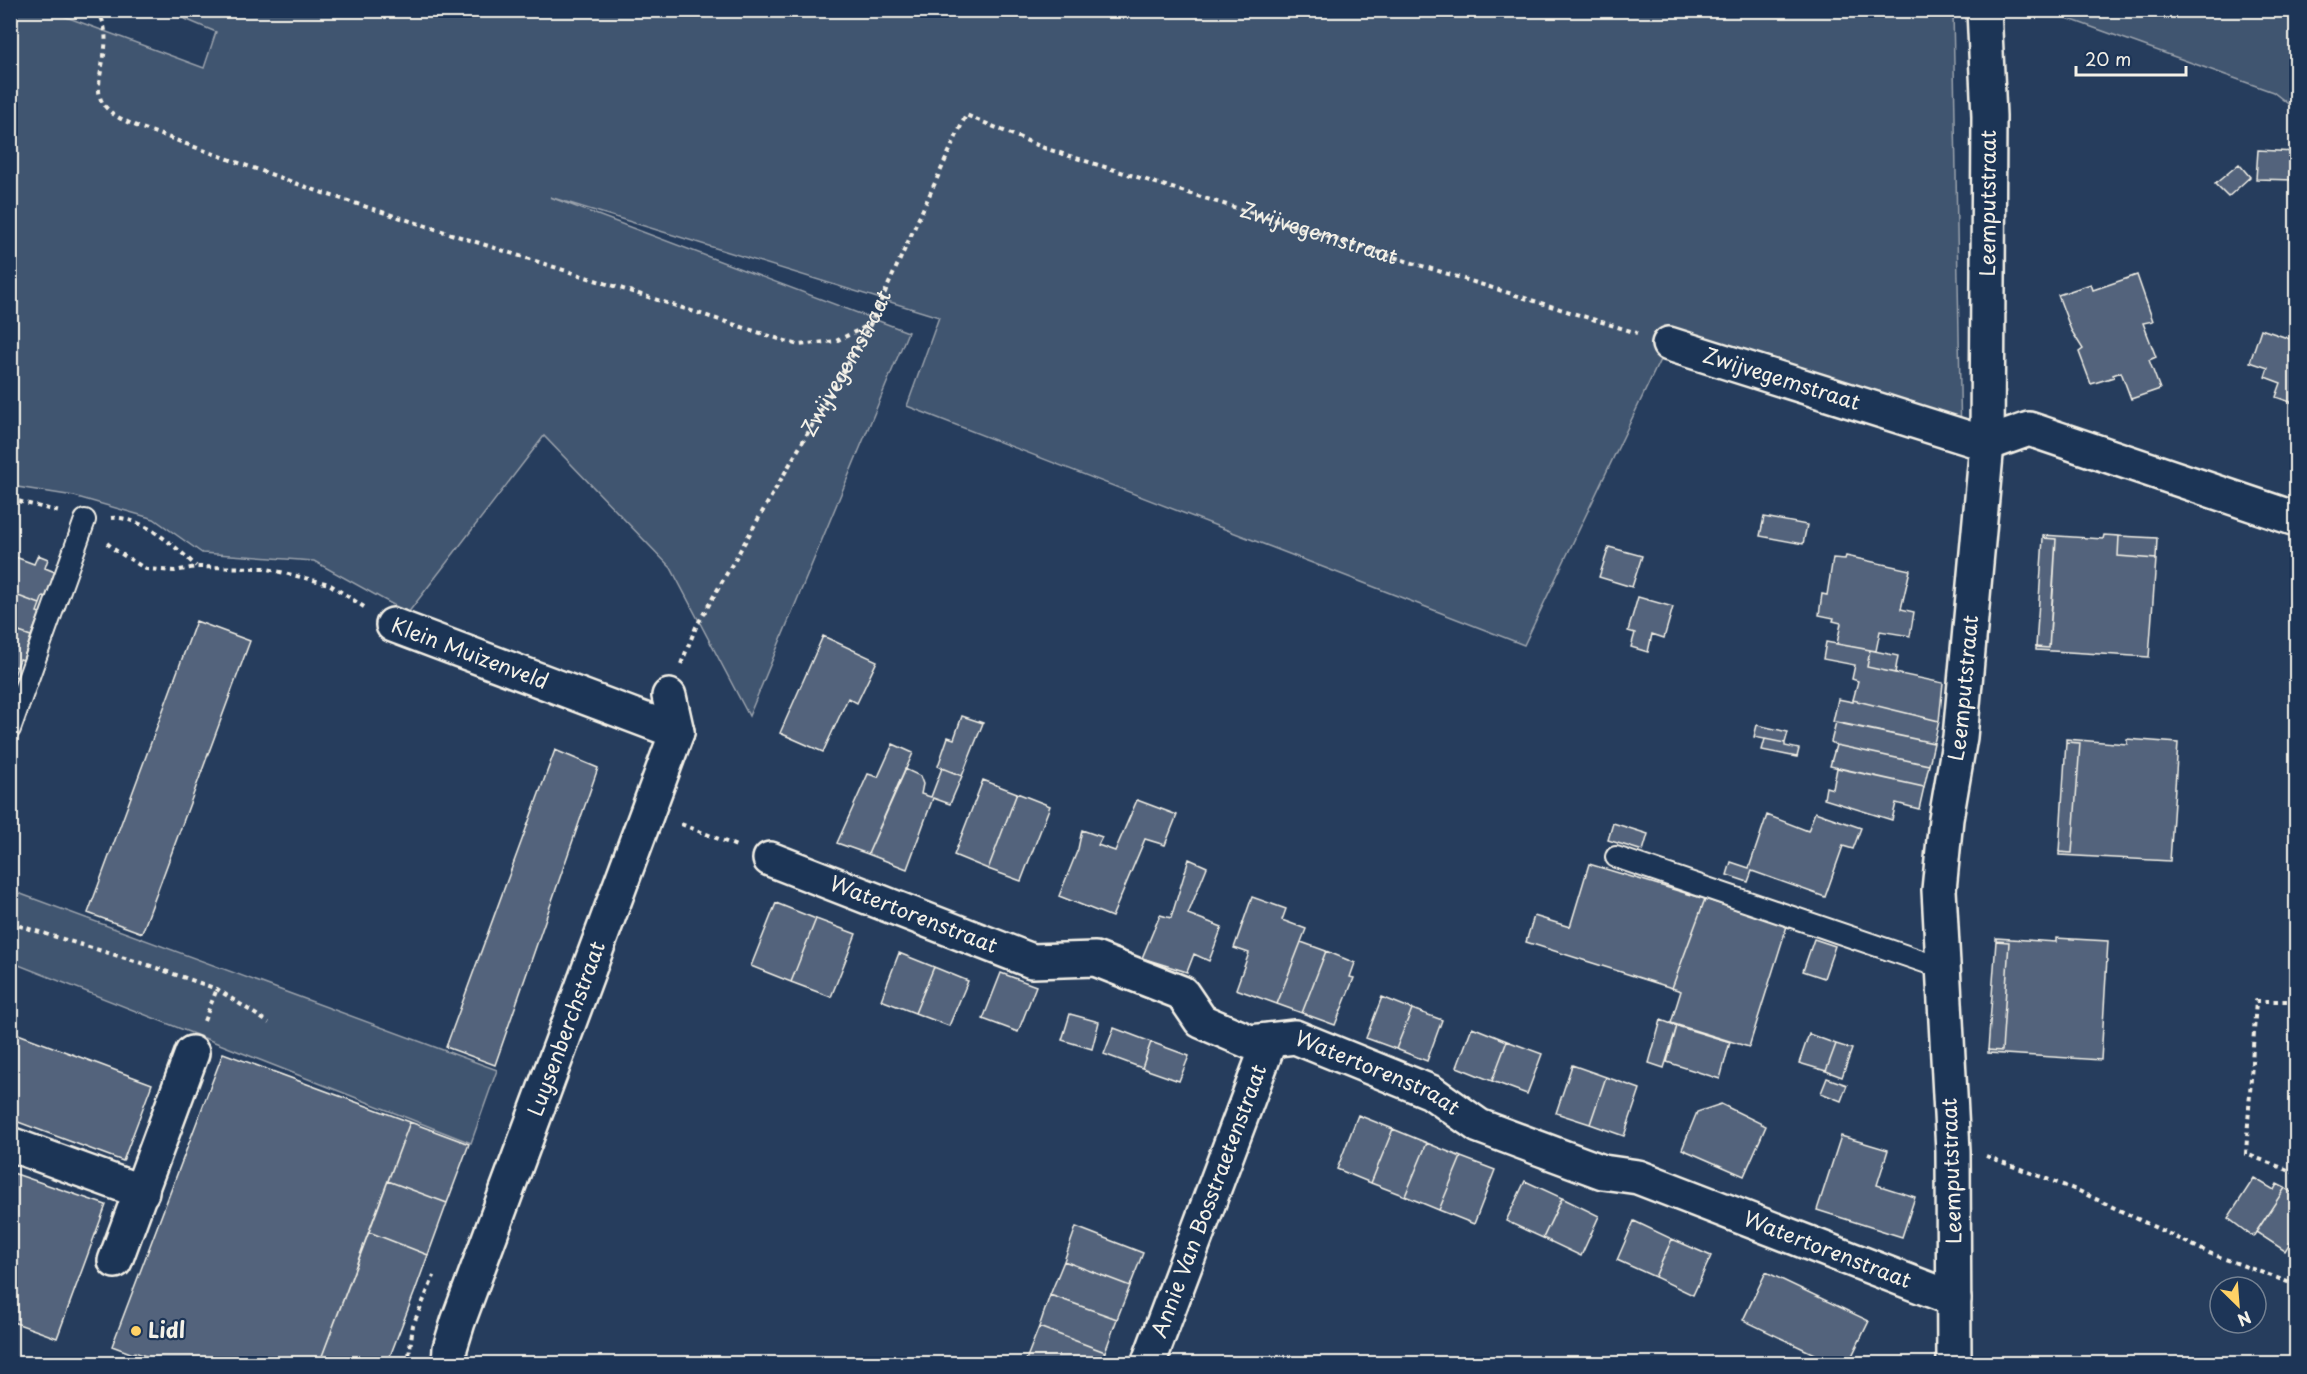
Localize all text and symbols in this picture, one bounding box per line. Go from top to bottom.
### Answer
scale bar [2076,39,2186,77]
text: 20 m [2085,45,2131,72]
street label: Leemputstraat [1970,130,2003,276]
street label: Zwijvegemstraat [1237,192,1402,271]
street label: Zwijvegemstraat [791,284,898,441]
street label: Zwijvegemstraat [1699,338,1865,417]
street label: Klein Muizenveld [387,608,553,696]
street label: Leemputstraat [1938,614,1985,763]
street label: Watertorenstraat [826,866,1003,960]
street label: Luysenberchstraat [518,936,612,1120]
street label: Watertorenstraat [1291,1021,1468,1122]
street label: Annie Van Bosstraetenstraat [1141,1059,1273,1342]
street label: Leemputstraat [1931,1097,1969,1245]
street label: Watertorenstraat [1739,1201,1917,1295]
north arrow [2208,1275,2268,1335]
text: N [2234,1306,2256,1333]
place label: Lidl [148,1313,185,1345]
marker: Lidl [129,1324,143,1338]

